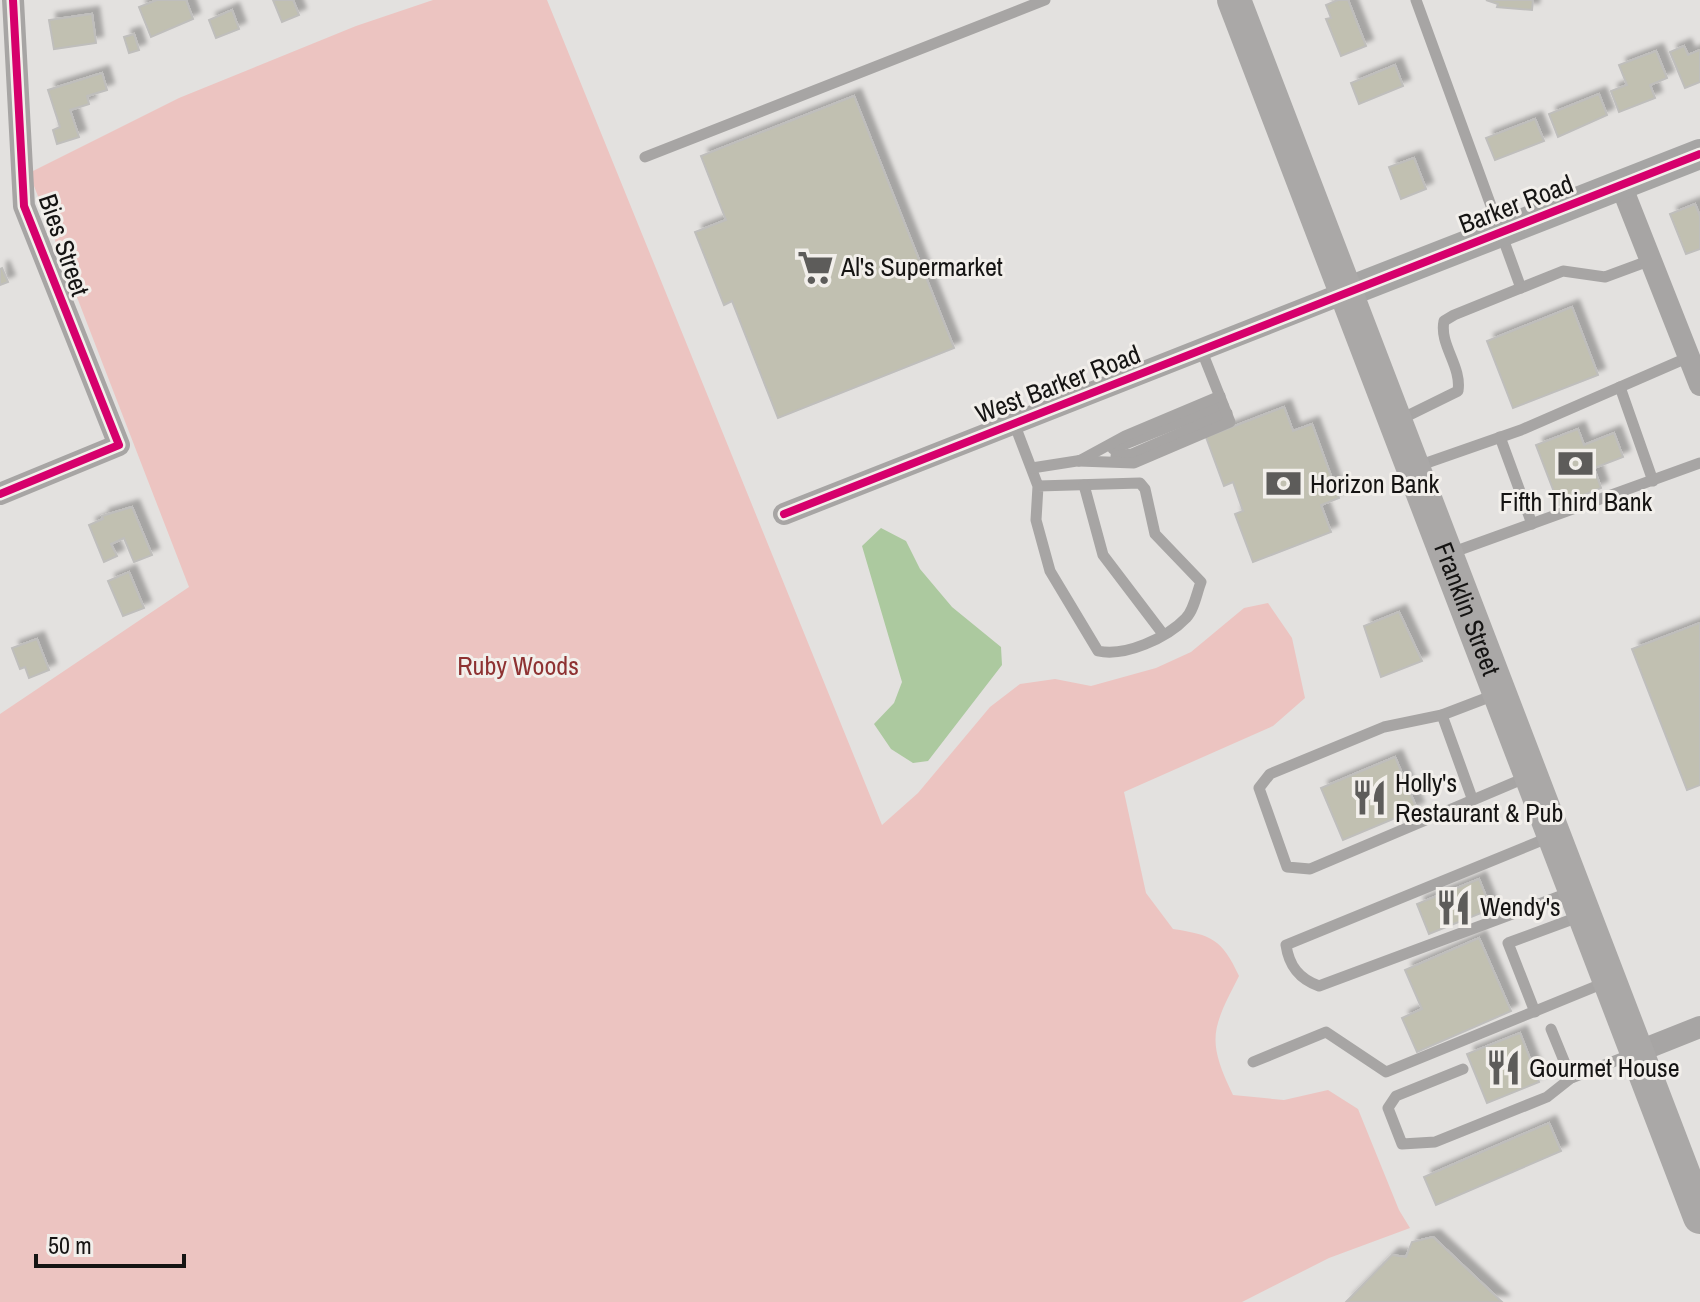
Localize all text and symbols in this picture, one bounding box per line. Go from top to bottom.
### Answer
street label: Barker Road [1454,166,1578,241]
street label: Bies Street [31,189,98,300]
supermarket icon: Al's Supermarket [796,248,834,286]
place label: Al's Supermarket [840,249,1003,284]
street label: West Barker Road [970,336,1145,431]
bank icon: Fifth Third Bank [1557,444,1595,482]
bank icon: Horizon Bank [1265,465,1303,503]
place label: Horizon Bank [1310,466,1440,501]
place label: Fifth Third Bank [1500,484,1653,519]
street label: Franklin Street [1426,537,1509,680]
park label: Ruby Woods [457,648,579,683]
place label: Holly's Restaurant & Pub [1395,765,1563,830]
restaurant icon: Holly's Restaurant & Pub [1350,779,1388,817]
restaurant icon: Wendy's [1435,888,1473,926]
place label: Wendy's [1480,889,1561,924]
restaurant icon: Gourmet House [1484,1049,1522,1087]
place label: Gourmet House [1529,1050,1680,1085]
scale bar [36,1218,184,1268]
text: 50 m [48,1229,92,1261]

